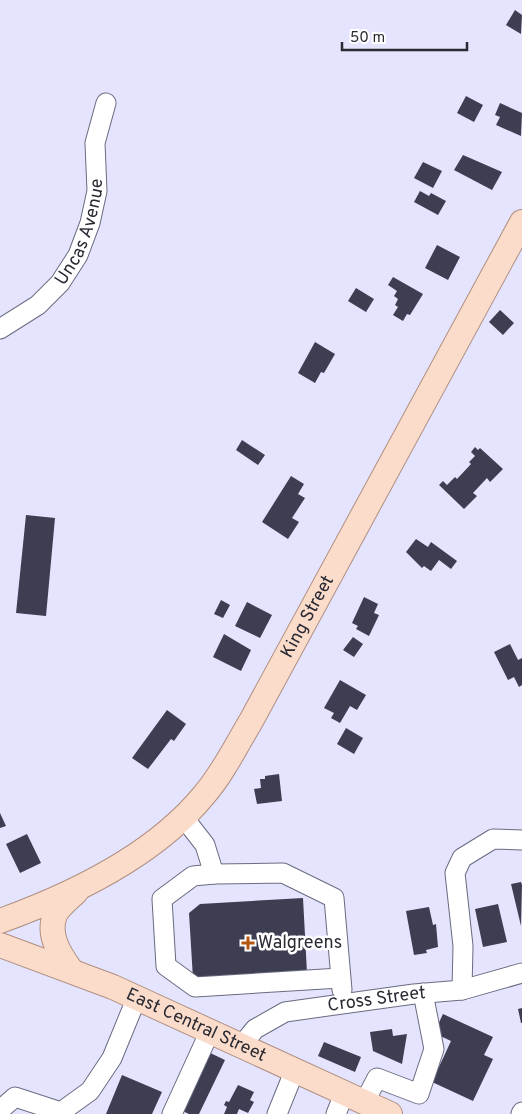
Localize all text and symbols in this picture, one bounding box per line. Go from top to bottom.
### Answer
scale bar [342,20,467,52]
text: 50 m [350,29,385,48]
street label: Uncas Avenue [50,178,109,290]
street label: King Street [276,571,339,662]
place label: Walgreens [258,932,342,955]
marker: Walgreens [242,937,254,949]
street label: Cross Street [326,982,427,1017]
street label: East Central Street [122,983,270,1067]

